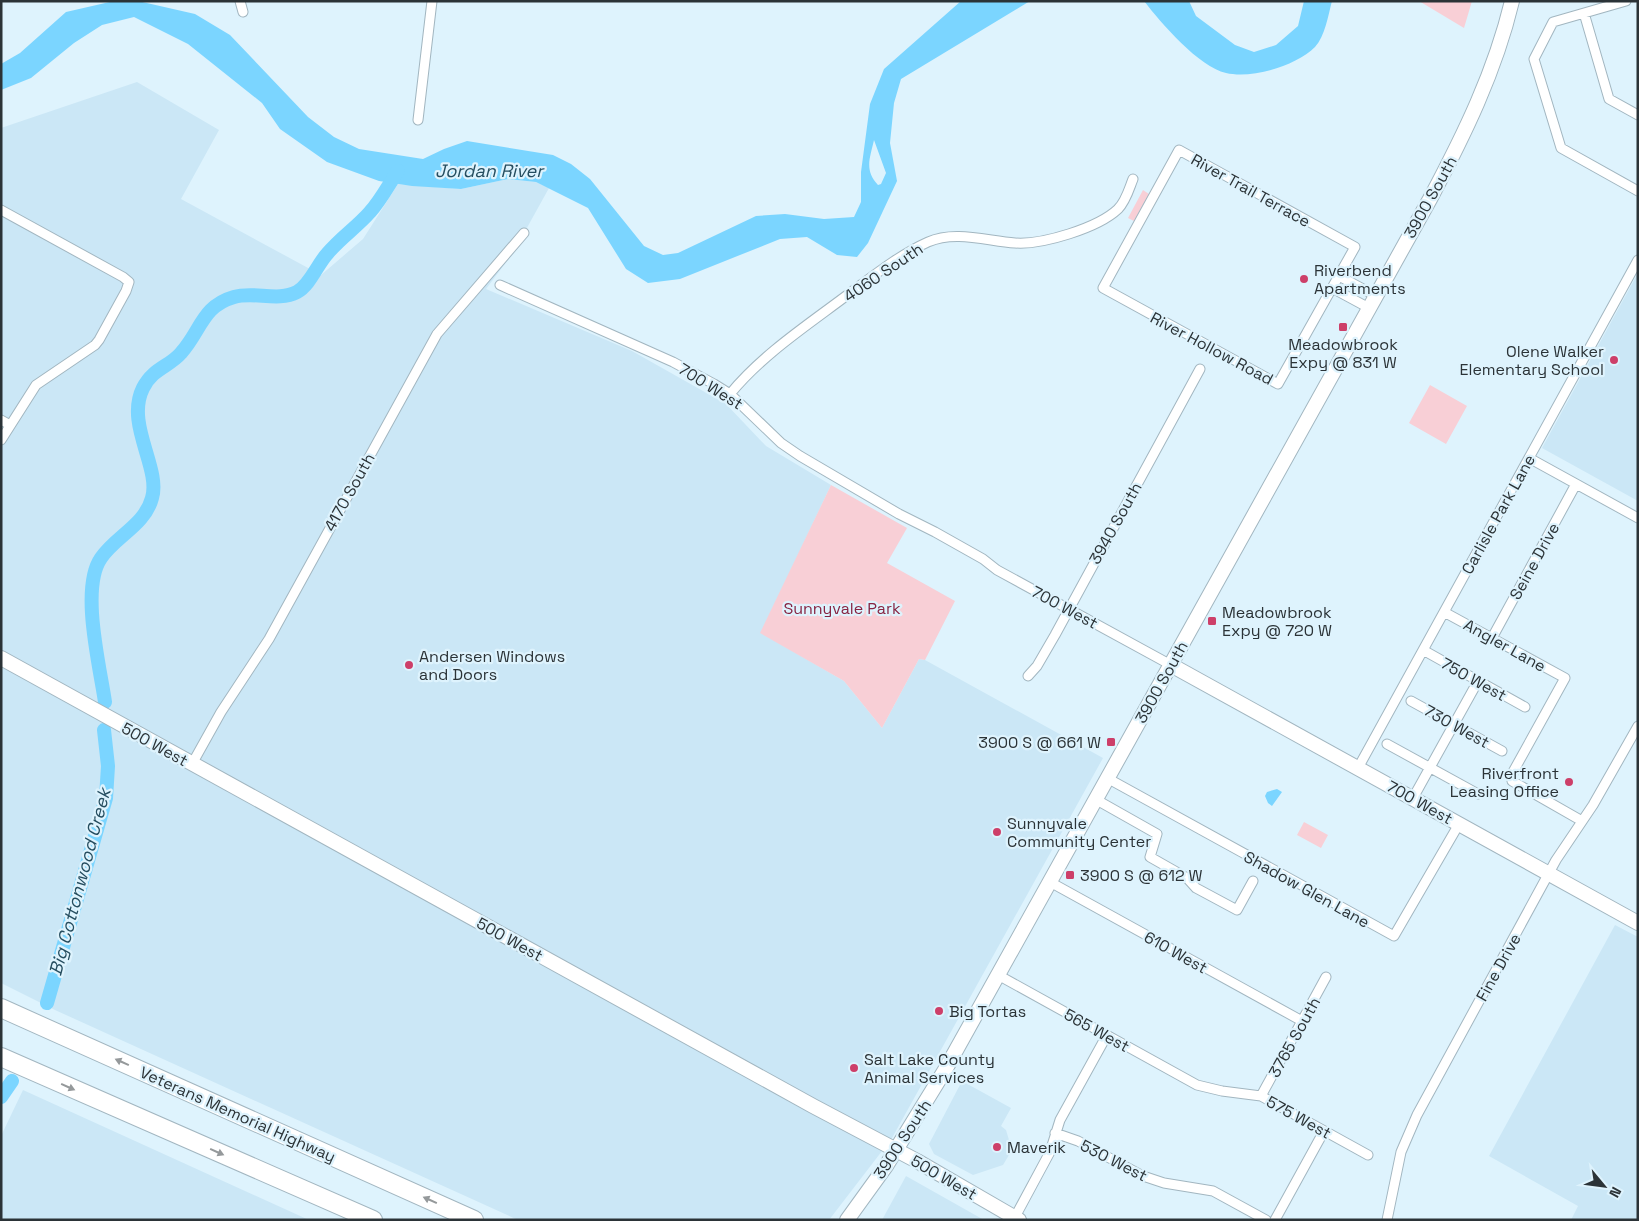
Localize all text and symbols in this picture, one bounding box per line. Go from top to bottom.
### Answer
street label: River Trail Terrace [1187,149,1314,232]
street label: 3900 South [1399,152,1462,242]
water label: Jordan River [435,159,545,182]
street label: 4060 South [840,238,927,307]
place label: Riverbend Apartments [1314,260,1406,299]
marker: Riverbend Apartments [1298,273,1310,285]
street label: River Hollow Road [1147,307,1277,390]
marker: Meadowbrook Expy @ 831 W [1337,321,1349,333]
place label: Meadowbrook Expy @ 831 W [1288,334,1398,373]
place label: Olene Walker Elementary School [1459,341,1604,380]
marker: Olene Walker Elementary School [1608,354,1620,366]
street label: 700 West [675,358,747,414]
street label: 4170 South [319,449,380,535]
street label: Carlisle Park Lane [1457,451,1540,578]
street label: 3940 South [1084,479,1147,568]
street label: Seine Drive [1505,519,1564,603]
street label: 700 West [1028,581,1102,634]
park label: Sunnyvale Park [783,598,901,619]
place label: Meadowbrook Expy @ 720 W [1222,602,1332,641]
street label: Angler Lane [1460,614,1550,677]
marker: Meadowbrook Expy @ 720 W [1206,615,1218,627]
street label: 3900 South [1130,637,1193,727]
place label: Andersen Windows and Doors [419,646,565,685]
street label: 750 West [1437,653,1510,706]
marker: Andersen Windows and Doors [403,659,415,671]
street label: 730 West [1420,700,1493,753]
street label: 500 West [118,718,192,771]
place label: 3900 S @ 661 W [978,732,1101,753]
marker: 3900 S @ 661 W [1105,736,1117,748]
place label: Riverfront Leasing Office [1450,763,1559,802]
street label: 700 West [1383,776,1456,829]
marker: Riverfront Leasing Office [1563,776,1575,788]
water label: Big Cottonwood Creek [43,783,116,978]
place label: Sunnyvale Community Center [1007,813,1151,852]
marker: Sunnyvale Community Center [991,826,1003,838]
street label: Shadow Glen Lane [1240,846,1373,933]
place label: 3900 S @ 612 W [1080,865,1203,886]
marker: 3900 S @ 612 W [1064,869,1076,881]
street label: 500 West [473,913,547,966]
street label: 610 West [1140,926,1211,978]
street label: Fine Drive [1471,930,1526,1005]
street label: 3765 South [1264,993,1325,1081]
place label: Big Tortas [949,1001,1026,1022]
street label: 565 West [1060,1004,1133,1057]
marker: Big Tortas [933,1005,945,1017]
place label: Salt Lake County Animal Services [864,1049,995,1088]
one-way arrow [115,1057,129,1065]
street label: Veterans Memorial Highway [137,1062,339,1167]
marker: Salt Lake County Animal Services [848,1062,860,1074]
one-way arrow [61,1083,75,1091]
street label: 575 West [1263,1091,1335,1144]
street label: 3900 South [869,1096,936,1183]
street label: 530 West [1077,1135,1151,1186]
place label: Maverik [1007,1137,1066,1158]
marker: Maverik [991,1141,1003,1153]
one-way arrow [210,1148,224,1156]
street label: 500 West [907,1150,981,1205]
north arrow [1579,1161,1629,1211]
text: N [1605,1184,1626,1201]
one-way arrow [423,1195,437,1203]

